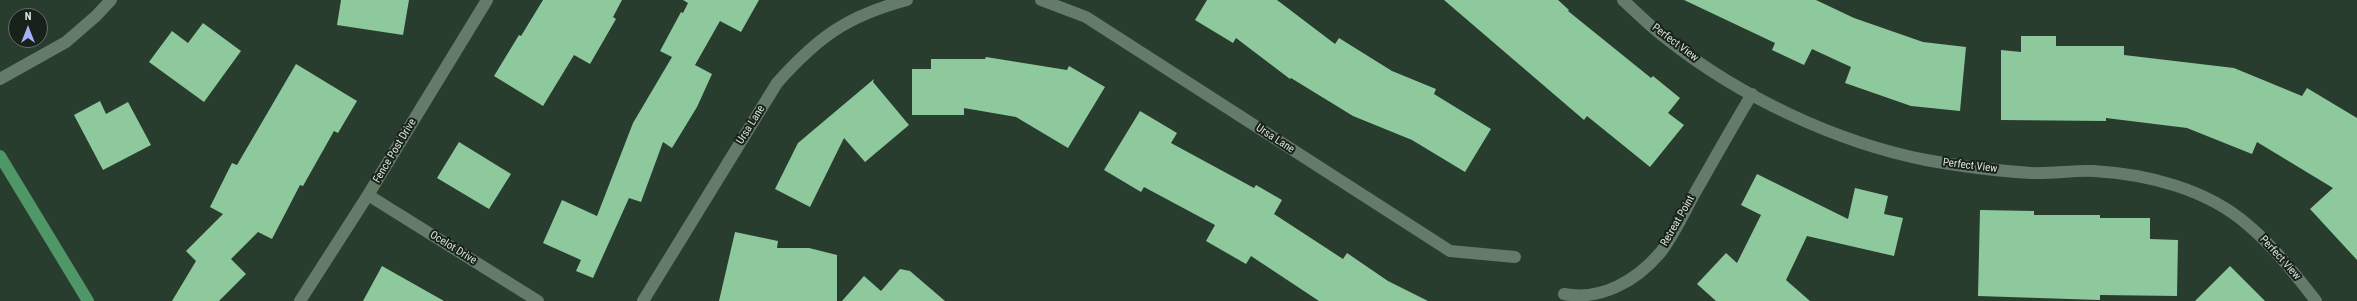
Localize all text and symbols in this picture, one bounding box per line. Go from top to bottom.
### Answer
north arrow [8,8,48,48]
text: N [25,10,31,23]
street label: Perfect View [1649,21,1701,65]
street label: Ursa Lane [734,103,768,147]
street label: Fence Post Drive [371,116,419,186]
street label: Ursa Lane [1253,122,1297,156]
street label: Perfect View [1942,156,1998,176]
street label: Retreat Point [1658,193,1698,249]
street label: Ocelot Drive [427,228,479,268]
street label: Perfect View [2257,233,2303,283]

